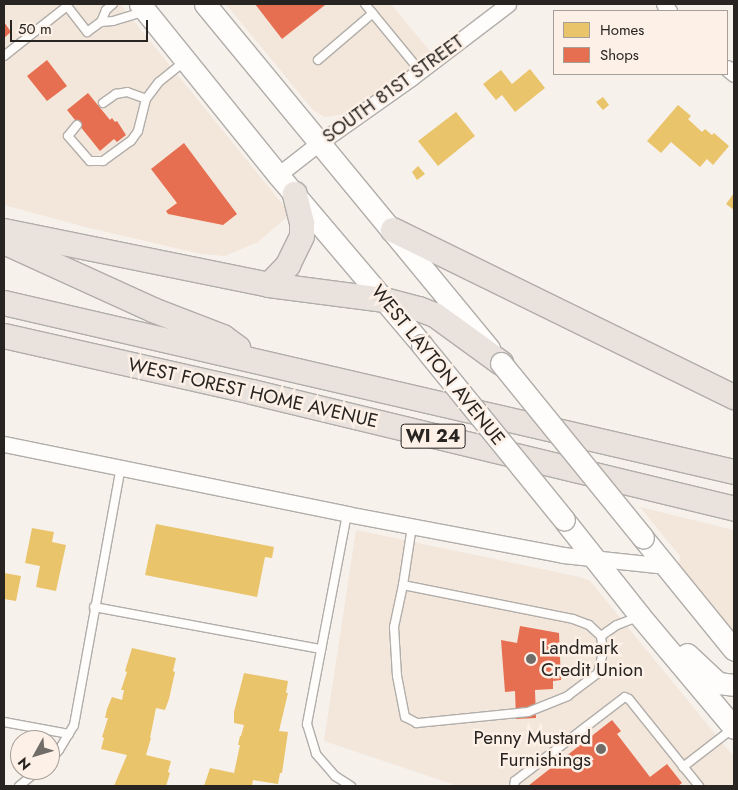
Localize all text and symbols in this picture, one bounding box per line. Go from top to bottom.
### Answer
scale bar [12,10,150,42]
legend [553,10,728,75]
text: 50 m [18,18,52,40]
text: Homes [600,19,644,41]
street label: SOUTH 81ST STREET [318,30,468,148]
text: Shops [600,44,639,66]
street label: WEST LAYTON AVENUE [366,280,510,450]
street label: WEST FOREST HOME AVENUE [126,353,380,433]
road number: WI 24 [400,421,466,452]
place label: Landmark Credit Union [541,637,643,681]
marker: Landmark Credit Union [525,653,537,665]
place label: Penny Mustard Furnishings [473,727,591,771]
north arrow [10,730,60,780]
marker: Penny Mustard Furnishings [595,743,607,755]
text: N [13,753,35,774]

